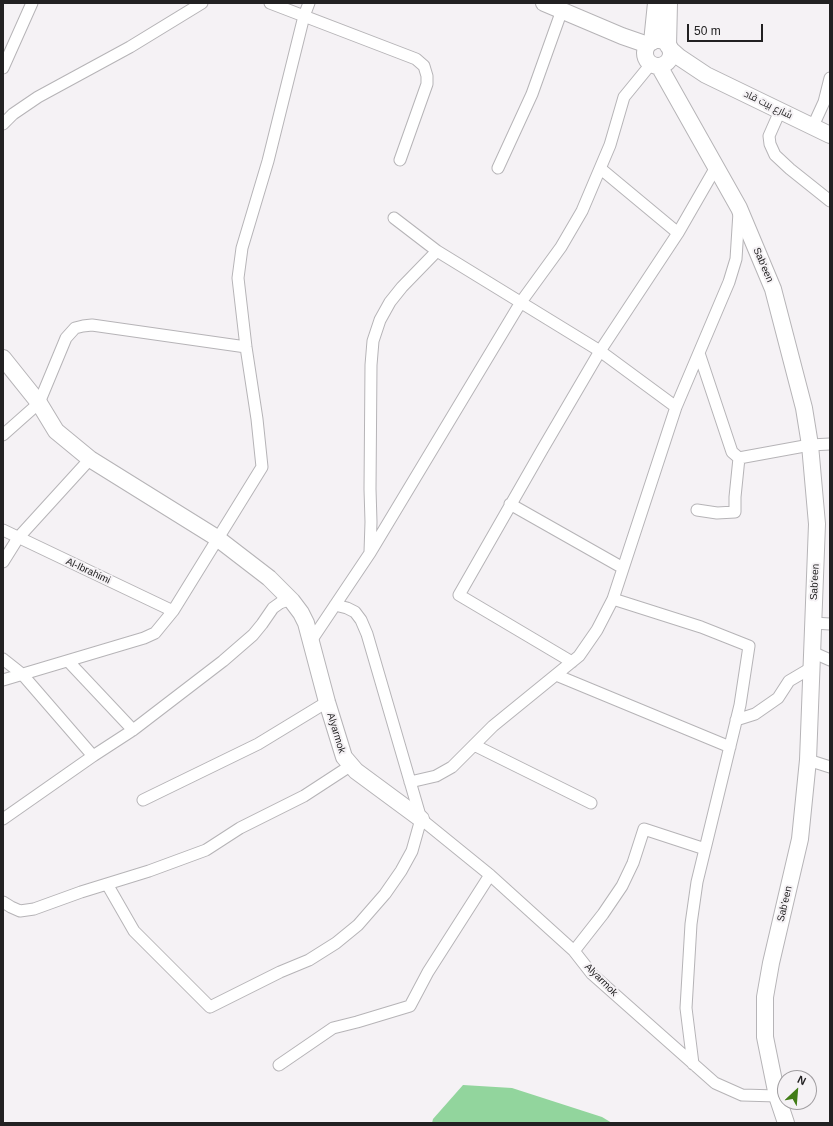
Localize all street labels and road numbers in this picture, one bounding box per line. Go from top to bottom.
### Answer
street label: شارع بيت قاد [742,88,794,122]
street label: Sab'een [750,246,776,284]
street label: Al-Ibrahimi [64,555,112,587]
street label: Sab'een [808,564,822,600]
street label: Alyarmok [324,711,348,755]
street label: Sab'een [775,885,795,923]
street label: Alyarmok [582,961,620,999]

